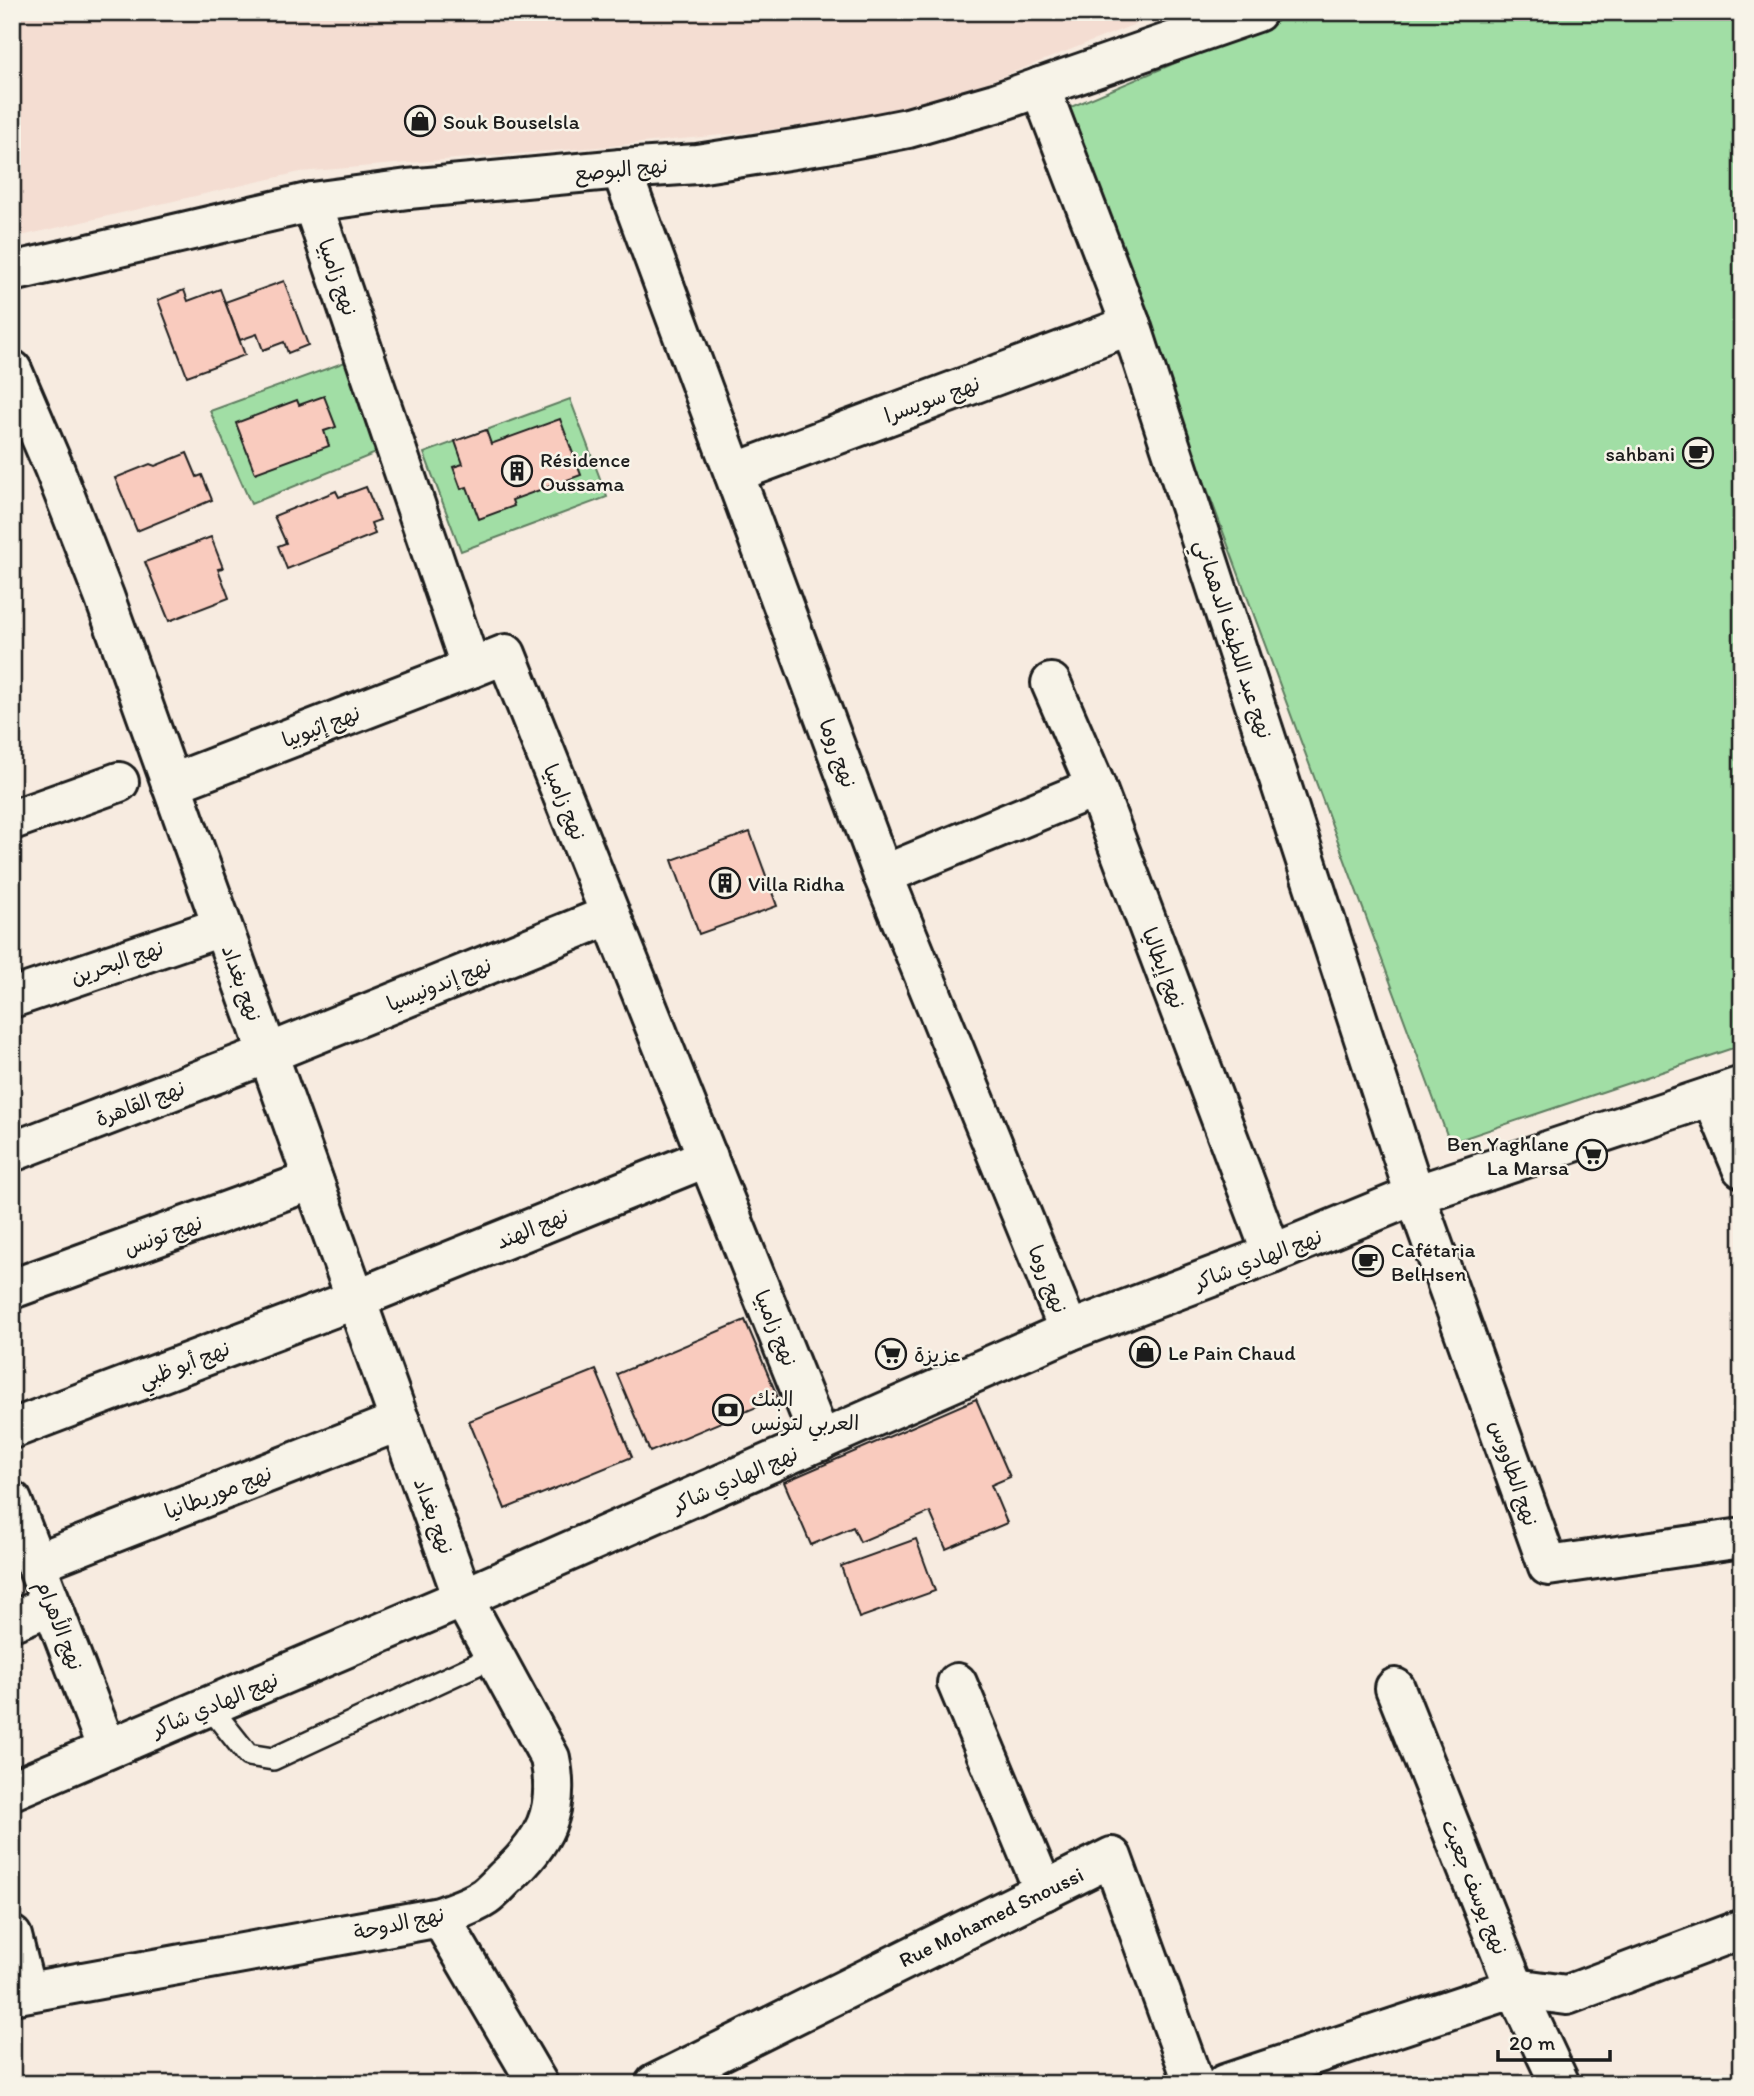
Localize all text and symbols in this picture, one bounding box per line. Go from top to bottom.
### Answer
shop icon: Souk Bouselsla [403,104,437,138]
place label: Souk Bouselsla [443,109,580,134]
street label: نهج البوصع [573,152,669,189]
street label: نهج زامبيا [311,235,363,319]
street label: نهج سويسرا [881,370,984,430]
cafe icon: sahbani [1681,436,1715,470]
place label: sahbani [1605,441,1675,466]
place label: Résidence Oussama [540,447,630,496]
building icon: Résidence Oussama [500,454,534,488]
street label: نهج عبد اللطيف الدهماني [1183,536,1278,744]
street label: نهج إثيوبيا [278,700,364,754]
street label: نهج روما [812,715,862,792]
street label: نهج زامبيا [537,760,592,844]
building icon: Villa Ridha [708,866,742,900]
place label: Villa Ridha [748,871,845,896]
street label: نهج إيطاليا [1135,924,1191,1013]
street label: نهج البحرين [67,934,167,991]
street label: نهج بغداد [215,942,267,1025]
street label: نهج إندونيسيا [383,952,496,1018]
street label: نهج القاهرة [92,1075,189,1133]
place label: Ben Yaghlane La Marsa [1447,1131,1569,1180]
supermarket icon: Ben Yaghlane La Marsa [1575,1138,1609,1172]
street label: نهج الهند [492,1202,573,1256]
street label: نهج تونس [120,1209,206,1263]
street label: نهج الهادي شاكر [1189,1223,1326,1298]
place label: Cafétaria BelHsen [1391,1237,1476,1286]
street label: نهج روما [1021,1241,1073,1318]
cafe icon: Cafétaria BelHsen [1351,1244,1385,1278]
street label: نهج زامبيا [748,1286,803,1370]
street label: نهج أبو ظبي [135,1335,236,1399]
shop icon: Le Pain Chaud [1128,1335,1162,1369]
supermarket icon: عزيزة [874,1337,908,1371]
place label: Le Pain Chaud [1168,1340,1296,1365]
place label: عزيزة [914,1342,961,1367]
place label: البنك العربي لتونس [751,1386,859,1442]
bank icon: البنك العربي لتونس [711,1393,745,1427]
street label: نهج الطاووس [1482,1417,1544,1530]
street label: نهج الهادي شاكر [667,1440,803,1521]
street label: نهج موريطانيا [161,1460,276,1526]
street label: نهج بغداد [407,1475,459,1558]
street label: نهج الأهرام [28,1576,90,1675]
street label: نهج الهادي شاكر [146,1666,283,1745]
street label: نهج يوسف جعيت [1435,1816,1513,1959]
street label: Rue Mohamed Snoussi [895,1861,1087,1973]
street label: نهج الدوحة [351,1901,447,1947]
scale bar [1498,2019,1610,2063]
text: 20 m [1509,2030,1556,2055]

